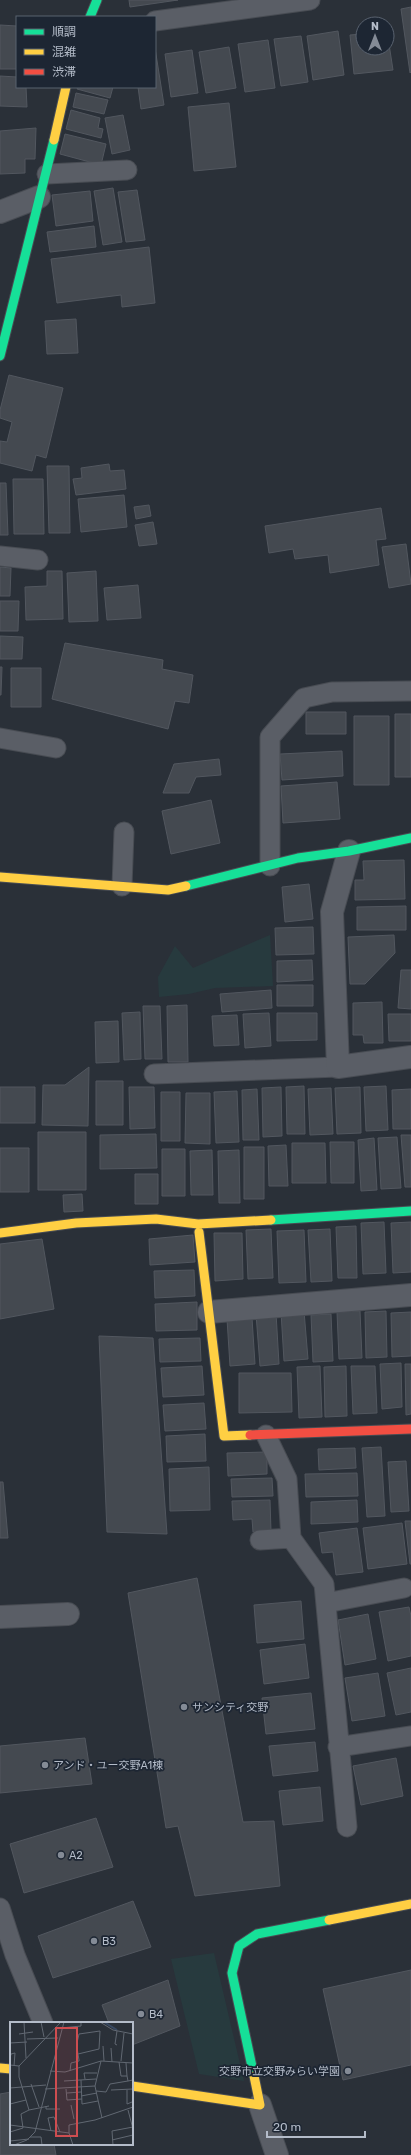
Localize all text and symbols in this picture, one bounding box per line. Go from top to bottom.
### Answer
legend [16,16,156,88]
north arrow [355,16,395,56]
text: N [371,20,379,33]
text: 順調 [52,25,76,39]
text: 混雑 [52,45,76,59]
text: 渋滞 [52,65,76,79]
place label: サンシティ交野 [192,1701,268,1714]
marker: サンシティ交野 [179,1702,189,1712]
place label: アンド・ユー交野A1棟 [53,1759,163,1772]
marker: アンド・ユー交野A1棟 [40,1760,50,1770]
place label: A2 [69,1849,83,1862]
marker: A2 [56,1850,66,1860]
place label: B3 [102,1935,116,1948]
marker: B3 [89,1936,99,1946]
place label: B4 [149,2008,163,2021]
marker: B4 [136,2009,146,2019]
inset map [10,2022,133,2145]
place label: 交野市立交野みらい学園 [219,2065,340,2078]
marker: 交野市立交野みらい学園 [343,2066,353,2076]
scale bar [267,2113,365,2139]
text: 20 m [273,2120,301,2134]

